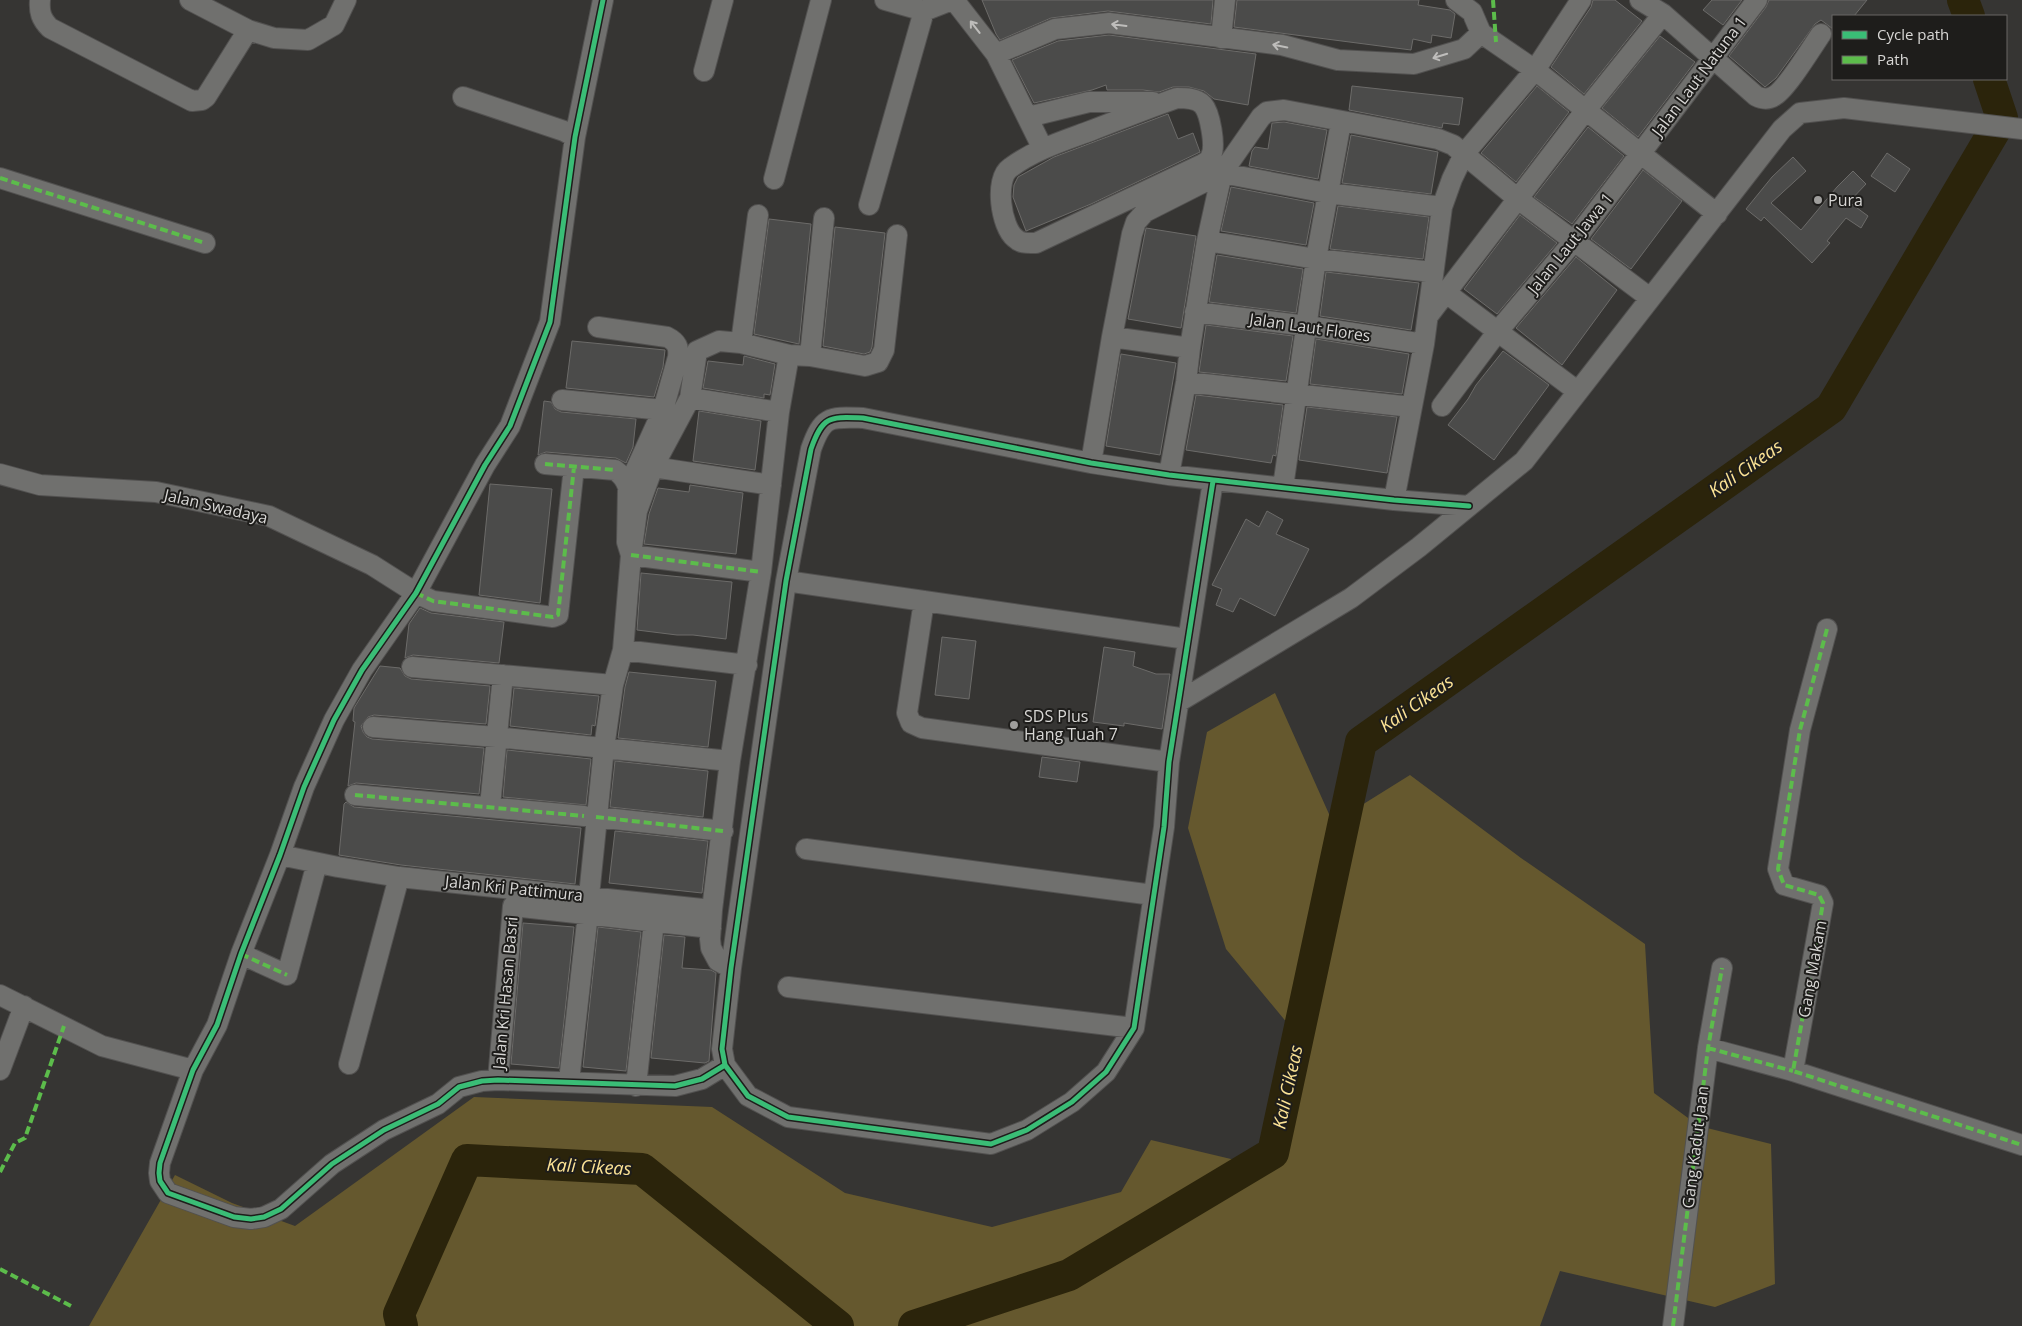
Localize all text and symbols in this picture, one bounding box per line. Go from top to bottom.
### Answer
street label: Jalan Laut Natuna 1 [1645,11,1752,142]
legend [1832,15,2007,80]
one-way arrow [1112,19,1128,29]
one-way arrow [970,20,980,34]
text: Cycle path [1877,24,1949,44]
one-way arrow [1273,40,1289,50]
text: Path [1877,49,1909,69]
one-way arrow [1432,52,1448,62]
street label: Jalan Laut Jawa 1 [1521,188,1618,300]
place label: Pura [1828,189,1863,211]
marker: Pura [1812,194,1824,206]
street label: Jalan Laut Flores [1246,307,1372,346]
water label: Kali Cikeas [1703,434,1787,502]
street label: Jalan Swadaya [160,483,270,529]
water label: Kali Cikeas [1374,669,1458,737]
place label: SDS Plus Hang Tuah 7 [1024,705,1118,745]
marker: SDS Plus Hang Tuah 7 [1008,719,1020,731]
street label: Jalan Kri Pattimura [442,870,584,906]
street label: Jalan Kri Hasan Basri [487,916,523,1072]
street label: Gang Makam [1793,919,1831,1019]
water label: Kali Cikeas [1266,1043,1308,1131]
street label: Gang Kadut Jaan [1677,1085,1713,1209]
water label: Kali Cikeas [546,1152,632,1180]

